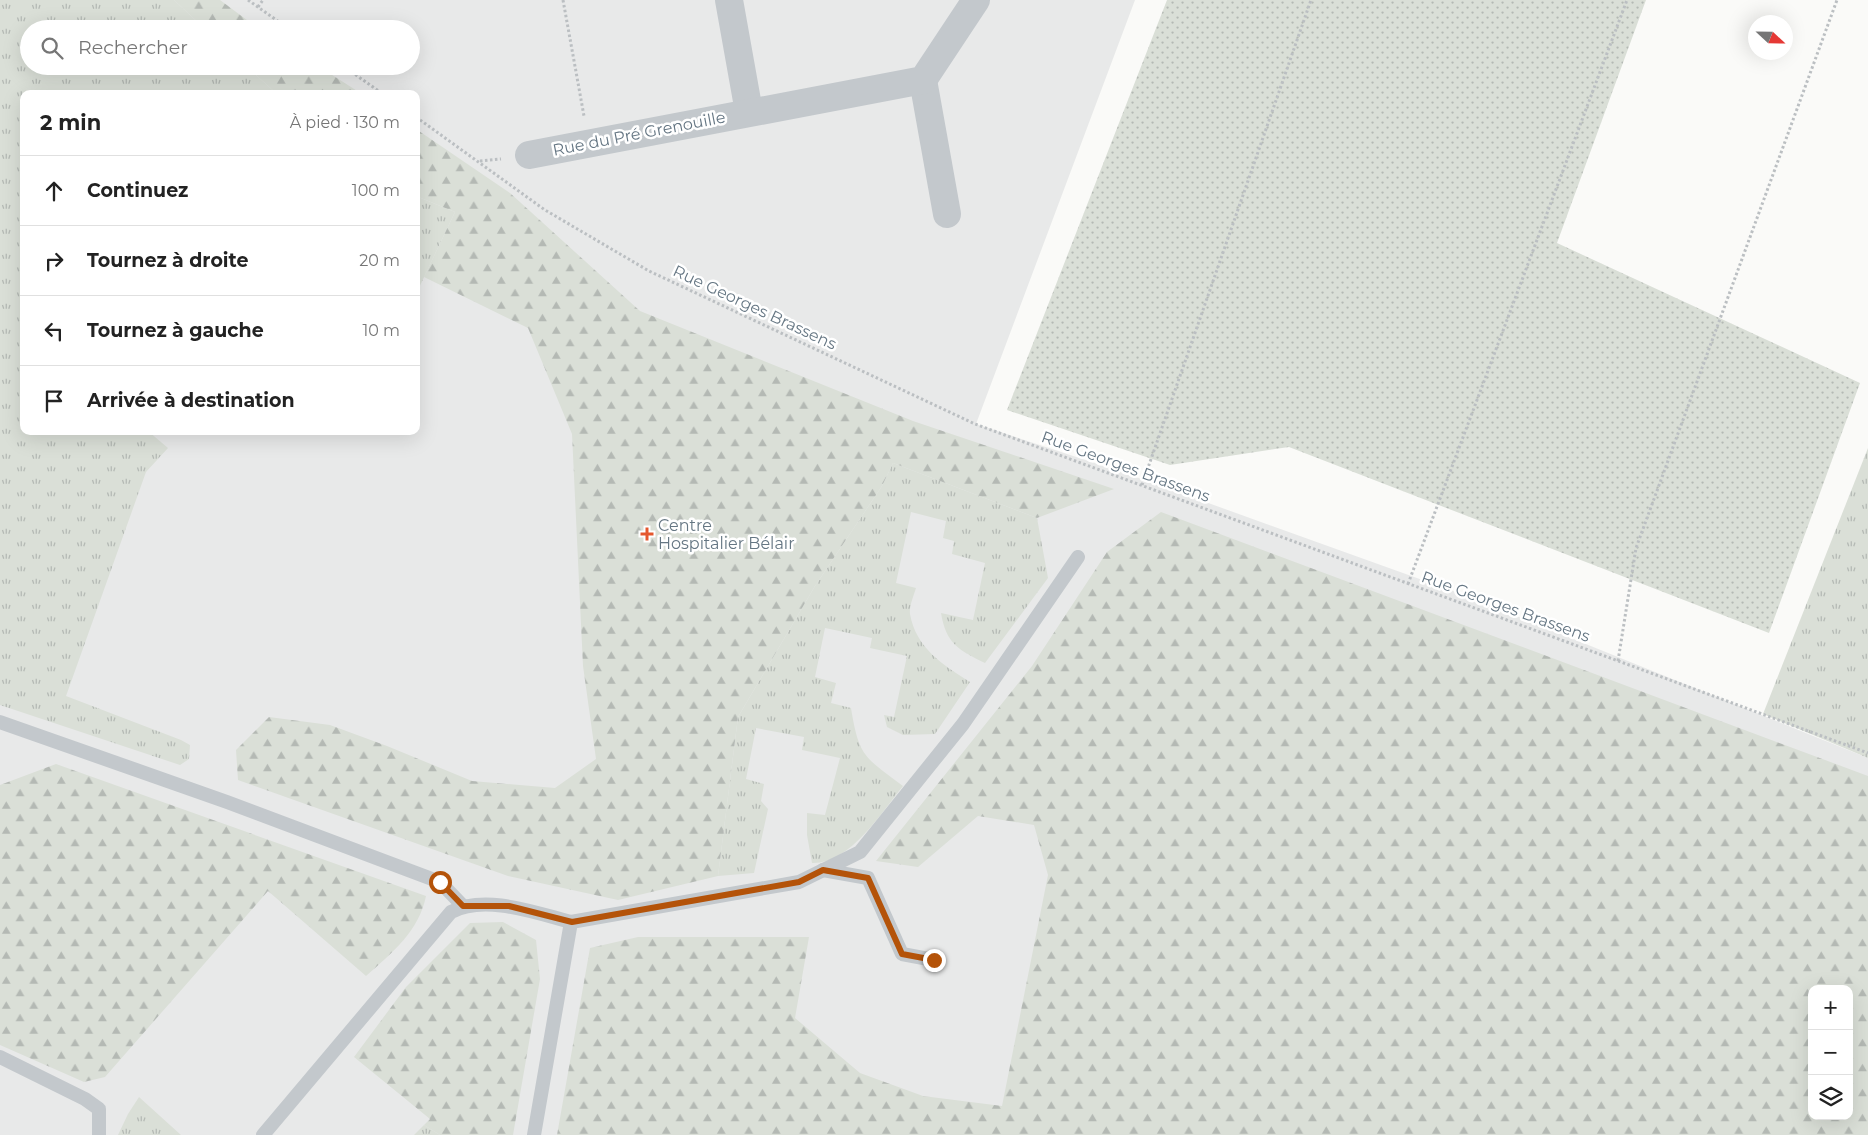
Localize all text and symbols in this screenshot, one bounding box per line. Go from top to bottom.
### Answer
north arrow [1748,15,1793,60]
search box [20,20,420,75]
icon: search [38,34,66,62]
text: Rechercher [78,36,188,59]
street label: Rue du Pré Grenouille [551,107,727,160]
text: 2 min [40,110,101,135]
text: À pied · 130 m [290,113,400,132]
icon: ahead [40,177,68,205]
text: Continuez [87,179,188,202]
text: 100 m [352,181,400,200]
icon: right [40,247,68,275]
text: Tournez à droite [87,249,248,272]
text: 20 m [359,251,400,270]
street label: Rue Georges Brassens [670,261,840,354]
icon: left [40,317,68,345]
text: Tournez à gauche [87,319,264,342]
text: 10 m [362,321,400,340]
icon: arrive [40,387,68,415]
text: Arrivée à destination [87,389,295,412]
street label: Rue Georges Brassens [1039,427,1213,506]
place label: Centre Hospitalier Bélair [658,516,795,553]
marker: Centre Hospitalier Bélair [640,527,654,541]
street label: Rue Georges Brassens [1419,567,1593,646]
route start [429,871,452,894]
route end [923,949,946,972]
map controls [1808,985,1853,1120]
button: + [1808,985,1853,1030]
button: − [1808,1030,1853,1075]
button: layers [1808,1075,1853,1120]

